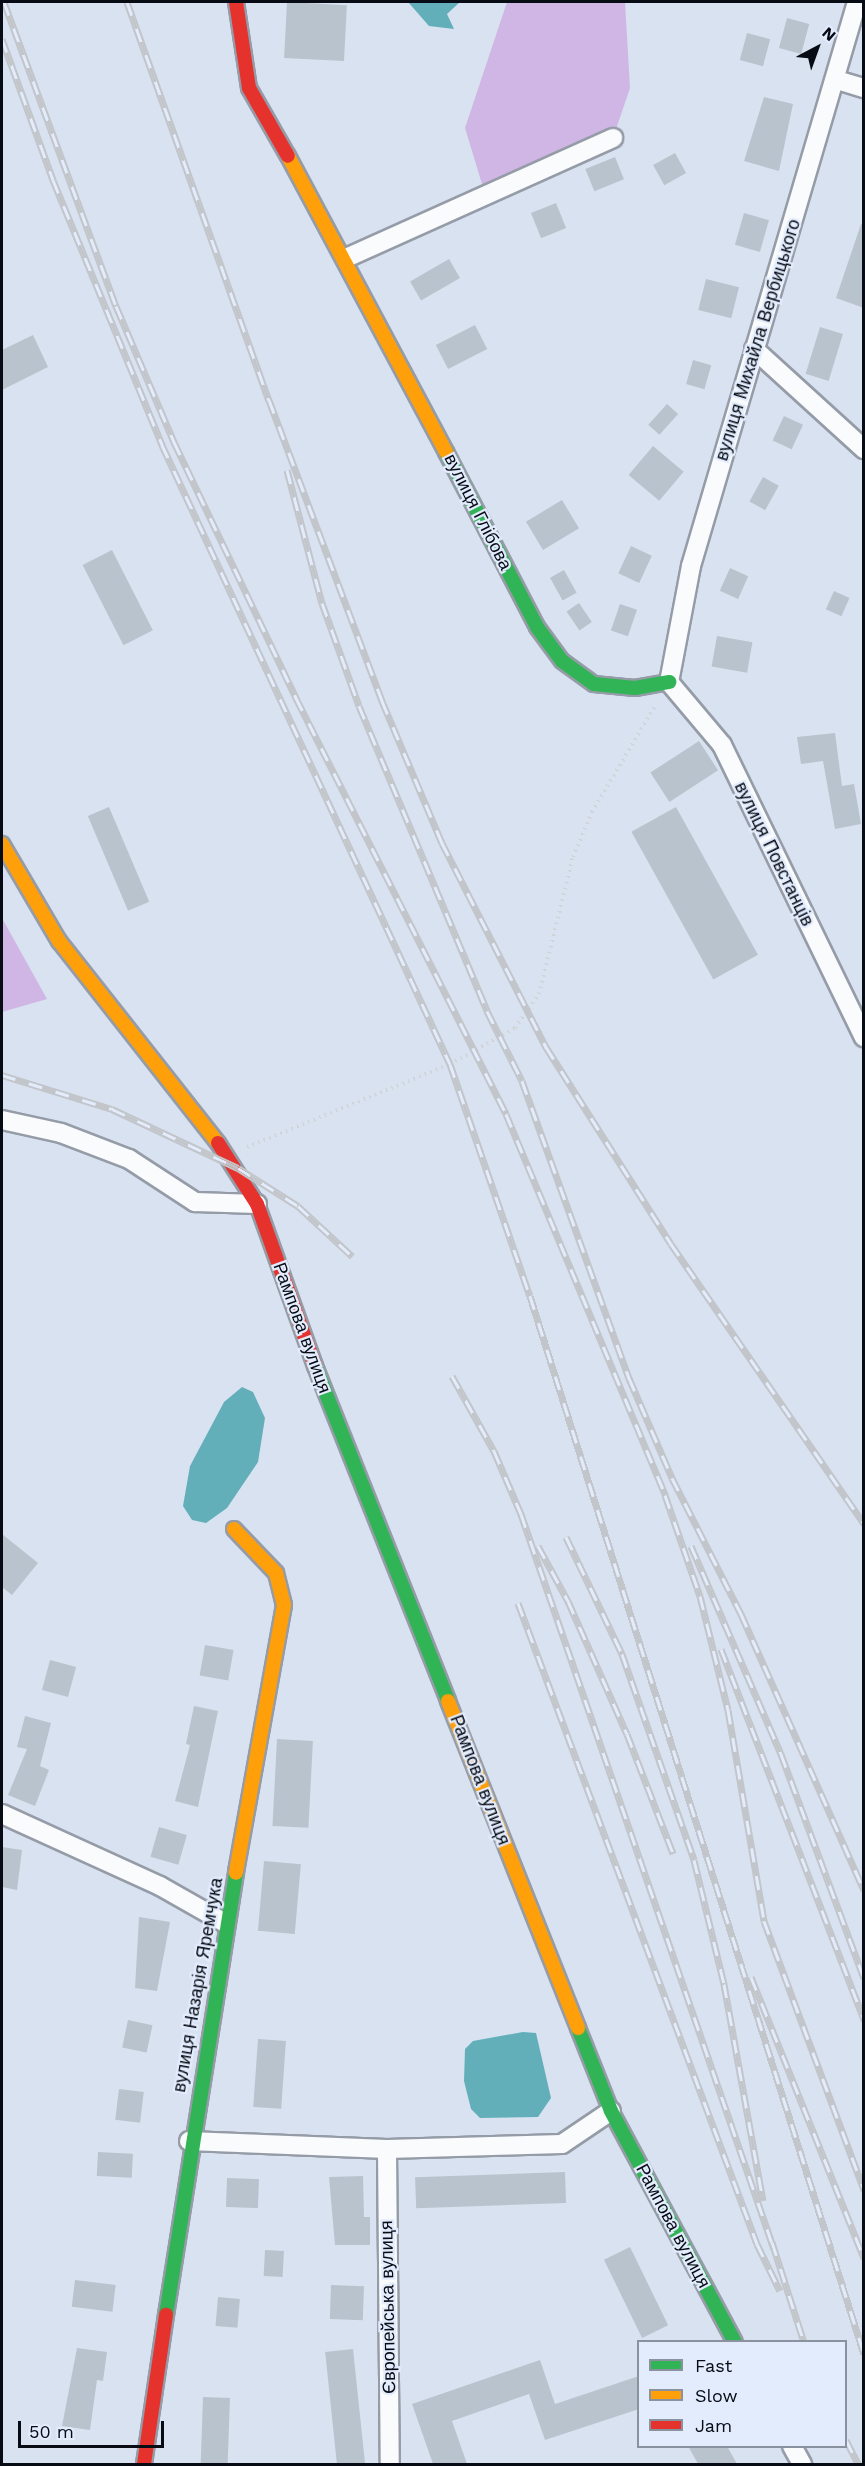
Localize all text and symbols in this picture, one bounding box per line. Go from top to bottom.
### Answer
north arrow [787,18,847,78]
text: N [818,23,840,45]
street label: вулиця Михайла Вербицького [711,217,805,463]
street label: вулиця Глібова [439,450,517,574]
street label: вулиця Повстанців [730,778,818,930]
street label: Рампова вулиця [268,1260,336,1396]
street label: Рампова вулиця [445,1712,515,1848]
street label: вулиця Назарія Яремчука [168,1876,228,2094]
street label: Рампова вулиця [631,2160,715,2292]
street label: Європейська вулиця [376,2220,400,2394]
legend [637,2340,847,2448]
text: Fast [695,2355,732,2376]
text: Slow [695,2385,738,2406]
scale bar [21,2409,166,2447]
text: Jam [695,2415,732,2436]
text: 50 m [29,2421,74,2442]

